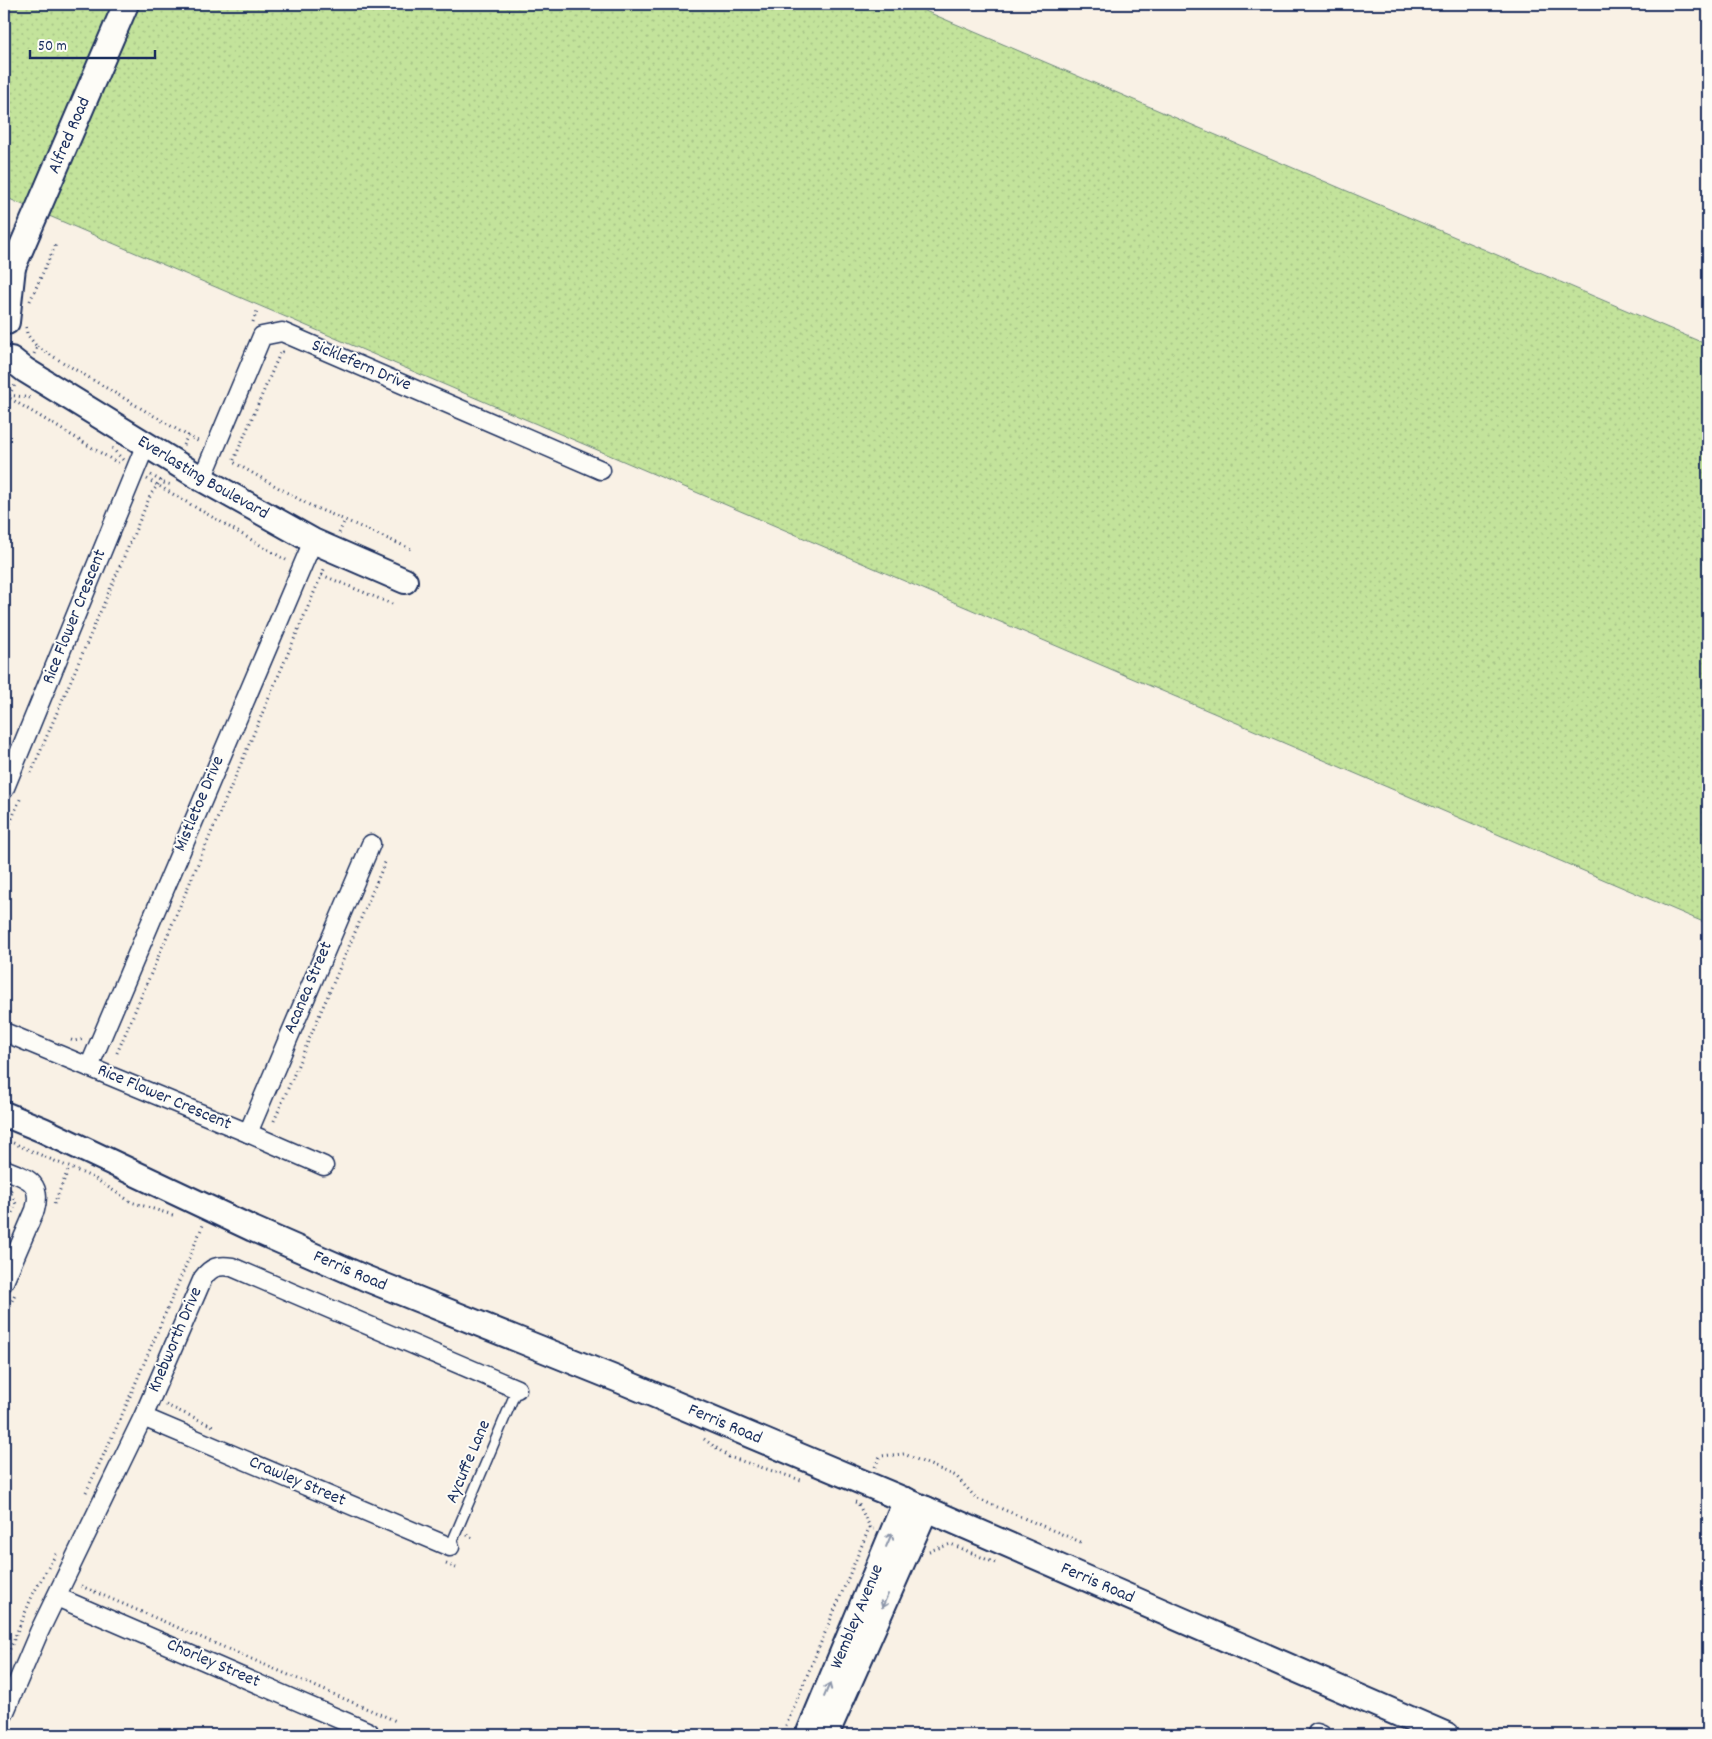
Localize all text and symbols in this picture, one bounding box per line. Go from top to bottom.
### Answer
scale bar [30,28,155,60]
text: 50 m [38,36,67,58]
street label: Alfred Road [42,93,97,178]
street label: Sicklefern Drive [307,334,415,398]
street label: Everlasting Boulevard [132,430,273,526]
street label: Rice Flower Crescent [37,546,114,688]
street label: Mistletoe Drive [169,752,231,856]
street label: Acanea Street [278,938,340,1038]
street label: Rice Flower Crescent [93,1059,235,1138]
street label: Ferris Road [309,1244,390,1298]
street label: Knebworth Drive [143,1283,209,1397]
street label: Ferris Road [684,1398,766,1451]
street label: Aycuffe Lane [440,1416,498,1508]
street label: Crawley Street [245,1450,350,1514]
one-way arrow [885,1533,894,1548]
street label: Ferris Road [1057,1556,1138,1610]
street label: Wembley Avenue [824,1561,890,1673]
one-way arrow [880,1593,890,1608]
street label: Chorley Street [162,1633,264,1695]
one-way arrow [822,1683,832,1698]

